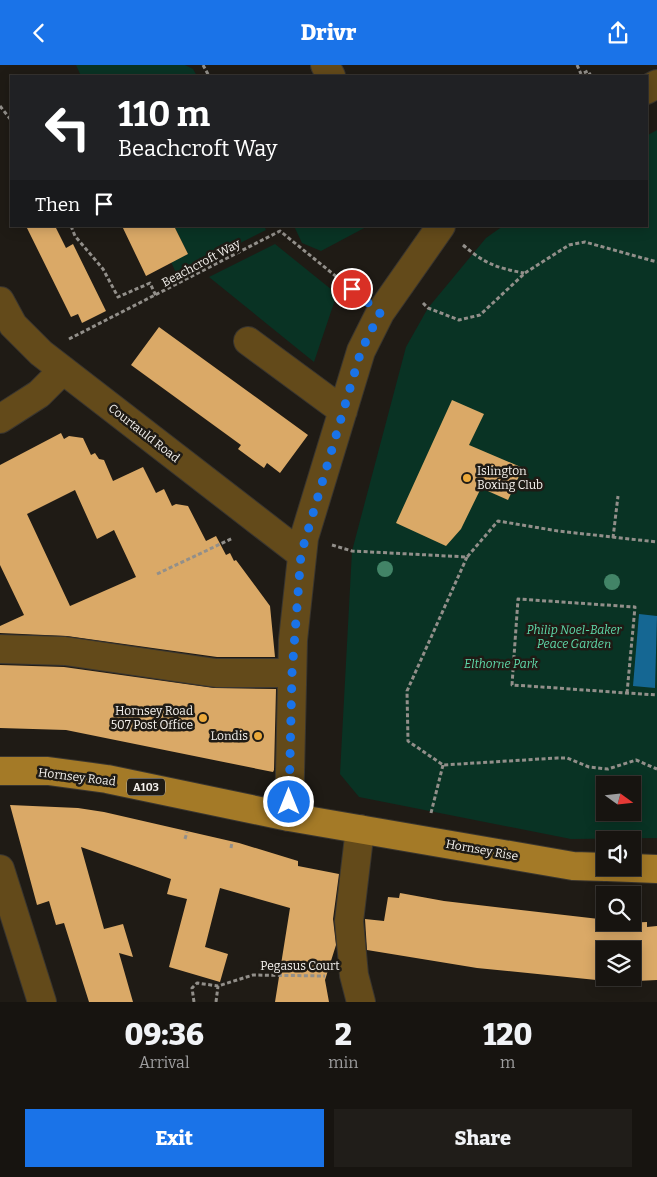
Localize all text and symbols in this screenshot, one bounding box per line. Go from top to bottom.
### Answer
icon: back [25,19,53,47]
text: Drivr [301,19,356,46]
icon: share [604,19,632,47]
text: 110 m [118,93,210,135]
icon: left [35,95,100,160]
text: Beachcroft Way [118,135,277,162]
icon: arrive [90,190,118,218]
text: Then [35,193,80,216]
street label: Beachcroft Way [159,236,243,290]
pin [331,268,373,310]
icon: arrive [338,275,366,303]
street label: Courtauld Road [106,401,182,465]
place label: Islington Boxing Club [477,464,543,492]
marker: Islington Boxing Club [461,472,473,484]
park label: Philip Noel-Baker Peace Garden [527,623,623,651]
park label: Elthorne Park [464,657,539,671]
place label: Hornsey Road 507 Post Office [111,704,193,732]
marker: Hornsey Road 507 Post Office [197,712,209,724]
place label: Londis [211,729,248,743]
marker: Londis [252,730,264,742]
street label: Hornsey Road [37,765,117,789]
position arrow [262,775,314,827]
north arrow [596,776,641,821]
map controls [596,776,641,986]
road number: A103 [127,779,165,795]
button: sound [596,831,641,876]
street label: Hornsey Rise [445,837,519,863]
button: search [596,886,641,931]
button: layers [596,941,641,986]
street label: Pegasus Court [260,959,340,973]
text: 09:36 [125,1017,204,1053]
text: 2 [335,1017,352,1053]
text: 120 [483,1017,532,1053]
text: Arrival [139,1053,190,1072]
text: min [328,1053,358,1072]
text: m [500,1053,515,1072]
button: Exit [25,1109,324,1167]
button: Share [334,1109,632,1167]

